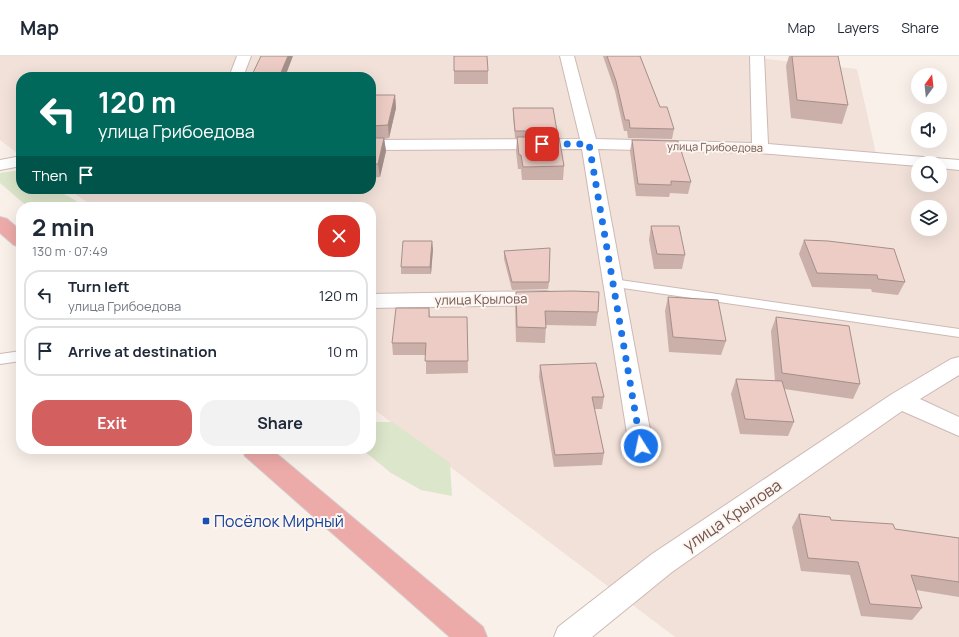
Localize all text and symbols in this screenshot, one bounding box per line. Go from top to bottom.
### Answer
text: Map [20,15,59,41]
text: Map [787,18,815,37]
text: Layers [837,18,879,37]
text: Share [901,18,939,37]
north arrow [911,68,947,104]
map controls [911,68,947,236]
text: 120 m [98,83,176,121]
icon: left [32,88,84,140]
button: sound [911,112,947,148]
text: улица Грибоедова [98,119,255,143]
pin [525,127,559,161]
icon: arrive [531,133,553,155]
street label: улица Грибоедова [667,138,763,155]
button: search [911,156,947,192]
icon: arrive [75,164,97,186]
text: Then [32,165,67,186]
button: layers [911,200,947,236]
text: 2 min [32,210,94,243]
button: close [318,215,360,257]
text: 130 m · 07:49 [32,242,108,260]
text: Turn left [68,276,130,297]
icon: left [34,284,56,306]
text: 120 m [319,285,358,306]
street label: улица Крылова [434,289,528,309]
text: улица Грибоедова [68,297,181,315]
icon: arrive [34,340,56,362]
text: Arrive at destination [68,341,217,362]
text: 10 m [327,341,358,362]
button: Exit [32,400,192,446]
button: Share [200,400,360,446]
position arrow [620,425,662,467]
street label: улица Крылова [679,474,785,556]
place label: Посёлок Мирный [214,510,344,532]
marker: Посёлок Мирный [201,516,211,526]

